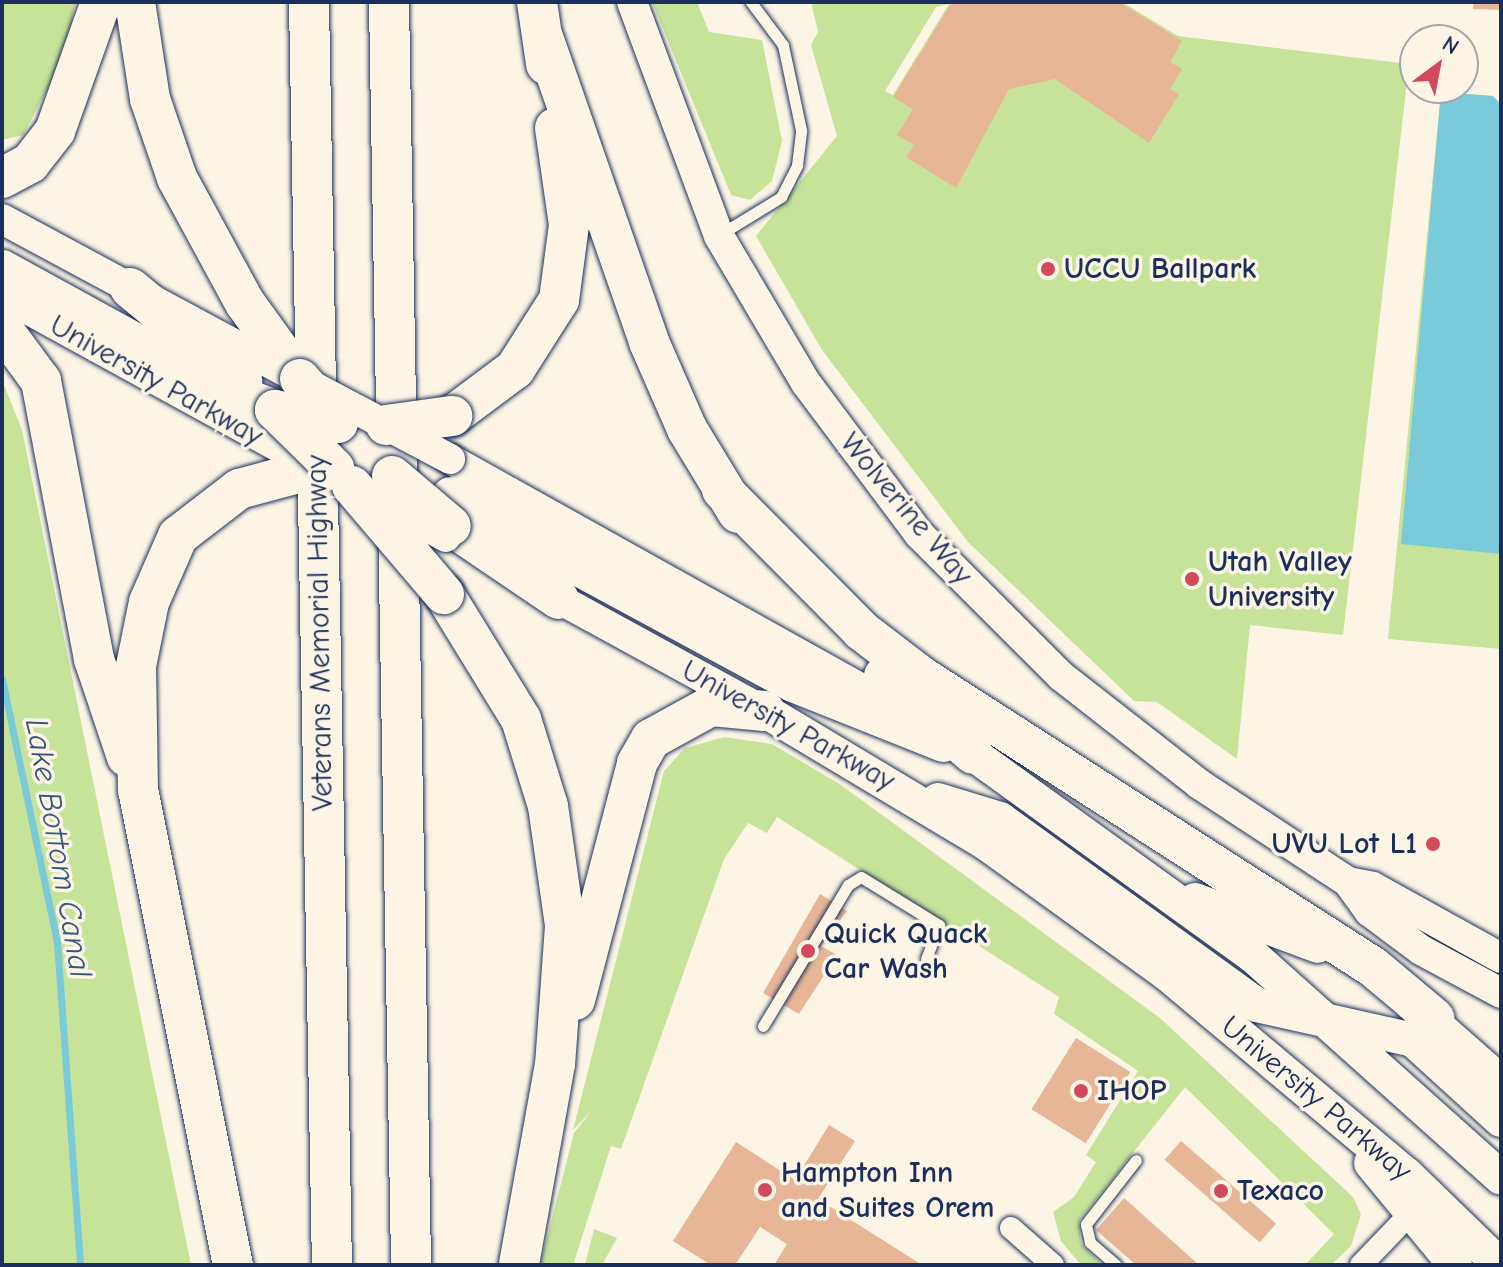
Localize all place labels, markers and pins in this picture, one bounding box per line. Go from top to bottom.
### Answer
place label: UCCU Ballpark [1064,251,1256,287]
marker: UCCU Ballpark [1039,260,1057,278]
place label: Utah Valley University [1208,544,1352,614]
marker: Utah Valley University [1183,570,1201,588]
place label: UVU Lot L1 [1272,826,1417,862]
marker: UVU Lot L1 [1424,835,1442,853]
place label: Quick Quack Car Wash [824,916,987,986]
marker: Quick Quack Car Wash [799,942,817,960]
place label: IHOP [1097,1073,1166,1109]
marker: IHOP [1072,1082,1090,1100]
place label: Hampton Inn and Suites Orem [781,1155,994,1226]
place label: Texaco [1237,1173,1324,1209]
marker: Hampton Inn and Suites Orem [756,1181,774,1199]
marker: Texaco [1212,1182,1230,1200]

